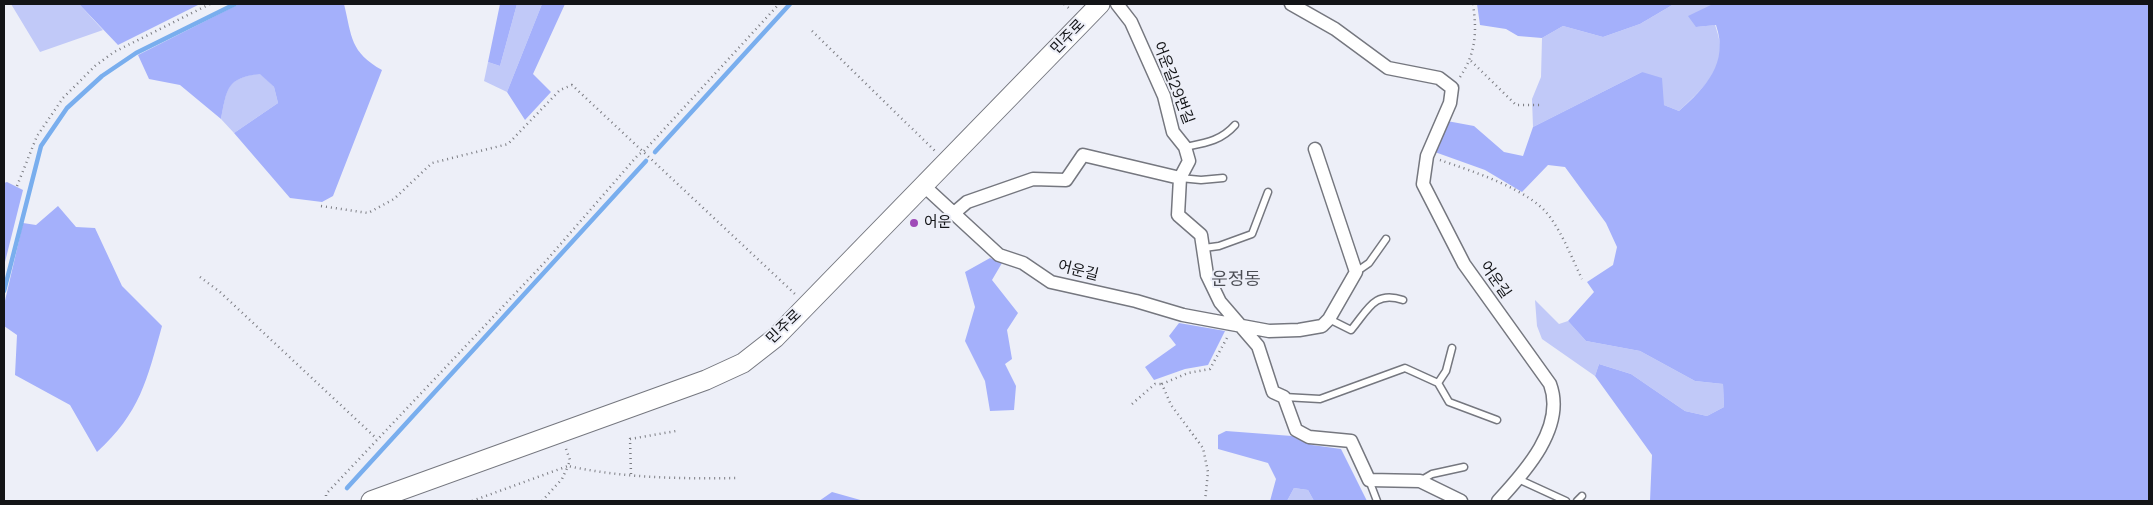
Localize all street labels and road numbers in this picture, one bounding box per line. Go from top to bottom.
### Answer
street label: 민주로 [1047,16,1089,58]
street label: 어운길29번길 [1149,39,1197,127]
street label: 어운길 [1056,257,1100,285]
street label: 어운길 [1476,258,1514,302]
street label: 민주로 [763,306,805,348]

